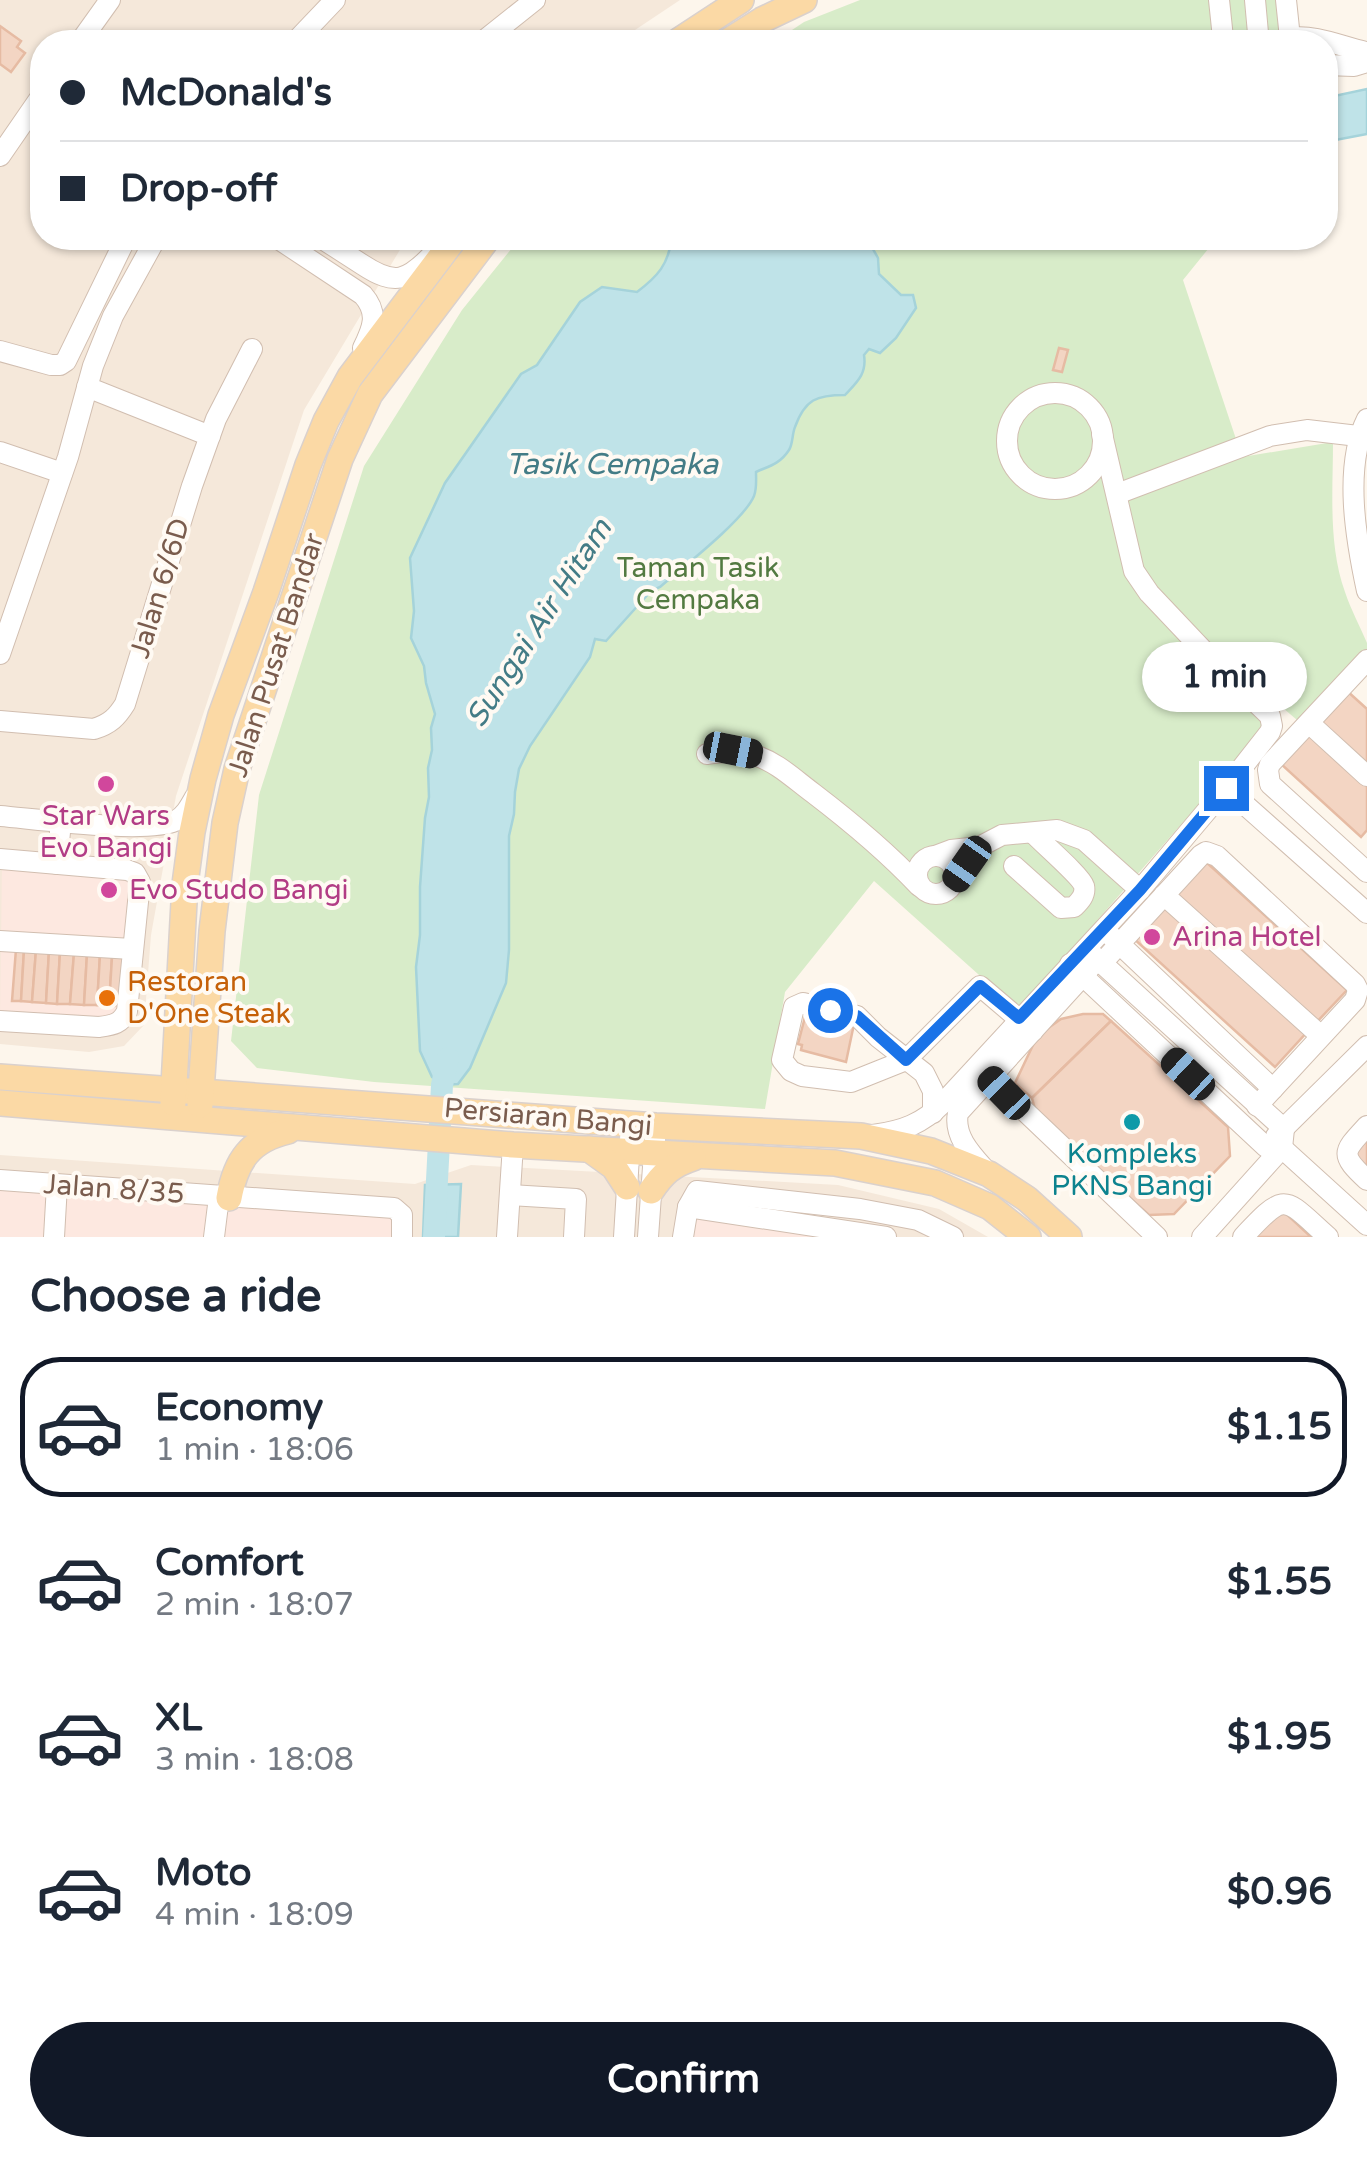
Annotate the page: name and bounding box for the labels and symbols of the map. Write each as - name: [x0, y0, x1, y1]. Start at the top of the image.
- water label: Tasik Cempaka: [506, 446, 719, 483]
- water label: Sungai Air Hitam: [458, 511, 621, 734]
- street label: Jalan 6/6D: [123, 514, 197, 662]
- street label: Jalan Pusat Bandar: [220, 528, 332, 781]
- park label: Taman Tasik Cempaka: [617, 551, 779, 617]
- callout: 1 min: [1144, 643, 1308, 713]
- car: [701, 730, 765, 770]
- route end: [1204, 766, 1249, 811]
- marker: Star Wars Evo Bangi: [95, 773, 117, 795]
- place label: Star Wars Evo Bangi: [39, 799, 173, 865]
- car: [938, 831, 996, 897]
- place label: Evo Studo Bangi: [129, 873, 349, 907]
- marker: Evo Studo Bangi: [98, 879, 120, 901]
- place label: Arina Hotel: [1172, 920, 1321, 954]
- marker: Arina Hotel: [1141, 926, 1163, 948]
- place label: Restoran D'One Steak: [127, 965, 291, 1031]
- marker: Restoran D'One Steak: [96, 987, 118, 1009]
- route start: [808, 988, 853, 1033]
- car: [1156, 1043, 1220, 1105]
- car: [972, 1061, 1036, 1125]
- street label: Persiaran Bangi: [443, 1091, 653, 1143]
- marker: Kompleks PKNS Bangi: [1121, 1111, 1143, 1133]
- place label: Kompleks PKNS Bangi: [1051, 1137, 1213, 1203]
- street label: Jalan 8/35: [42, 1167, 186, 1211]

